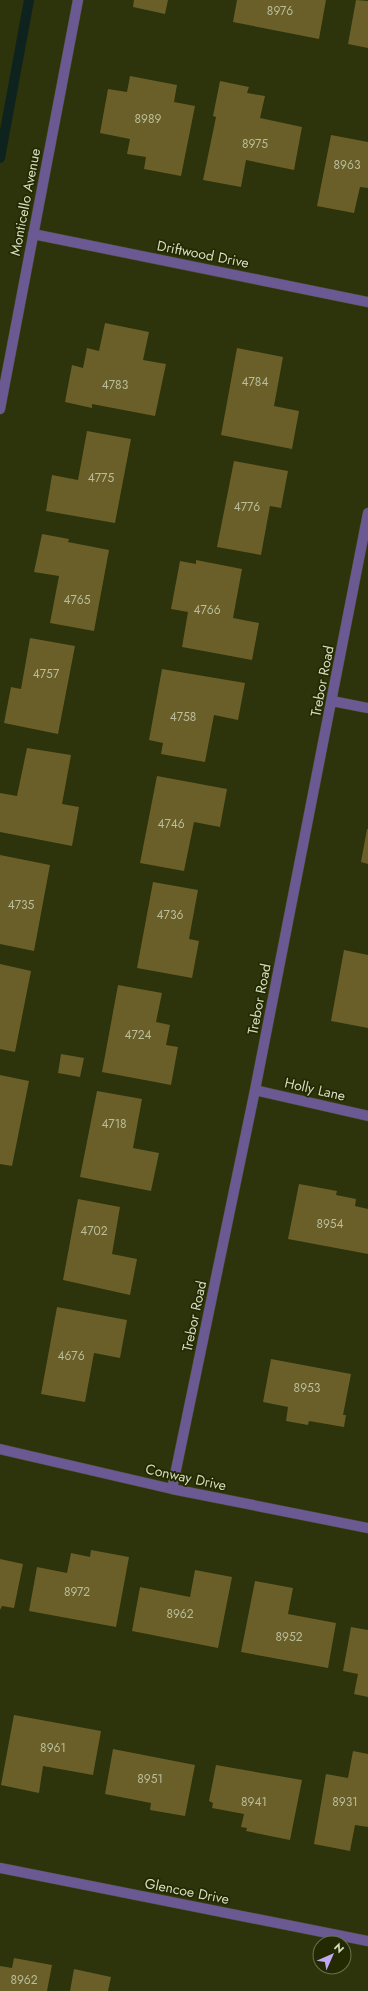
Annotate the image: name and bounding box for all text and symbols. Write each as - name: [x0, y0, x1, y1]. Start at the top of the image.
- house number: 8976: [267, 2, 293, 20]
- house number: 8989: [135, 110, 162, 128]
- house number: 8975: [242, 135, 268, 153]
- street label: Monticello Avenue: [5, 147, 45, 257]
- house number: 8963: [334, 156, 361, 174]
- street label: Driftwood Drive: [155, 235, 251, 273]
- house number: 4784: [242, 373, 268, 391]
- house number: 4783: [102, 376, 129, 394]
- house number: 4775: [88, 469, 114, 487]
- house number: 4776: [234, 498, 260, 516]
- house number: 4765: [64, 591, 91, 609]
- house number: 4766: [193, 601, 221, 619]
- street label: Trebor Road: [305, 644, 339, 718]
- house number: 4757: [33, 665, 60, 683]
- house number: 4758: [170, 708, 196, 726]
- house number: 4746: [157, 815, 185, 833]
- house number: 4735: [8, 896, 35, 914]
- house number: 4736: [157, 906, 183, 924]
- street label: Trebor Road: [242, 962, 276, 1036]
- house number: 4724: [124, 1026, 152, 1044]
- street label: Holly Lane: [283, 1072, 347, 1106]
- house number: 4718: [101, 1115, 127, 1133]
- house number: 8954: [316, 1215, 344, 1233]
- house number: 4702: [80, 1222, 108, 1240]
- street label: Trebor Road: [177, 1279, 211, 1353]
- house number: 4676: [57, 1347, 85, 1365]
- house number: 8953: [294, 1379, 321, 1397]
- street label: Conway Drive: [144, 1459, 228, 1495]
- house number: 8972: [64, 1583, 90, 1601]
- house number: 8962: [166, 1605, 194, 1623]
- house number: 8952: [275, 1628, 303, 1646]
- house number: 8961: [40, 1739, 66, 1757]
- house number: 8951: [137, 1770, 163, 1788]
- house number: 8941: [241, 1793, 267, 1811]
- house number: 8931: [332, 1793, 358, 1811]
- street label: Glencoe Drive: [143, 1873, 231, 1909]
- north arrow: [312, 1935, 352, 1975]
- text: N: [330, 1939, 348, 1957]
- house number: 8962: [10, 1971, 38, 1989]

